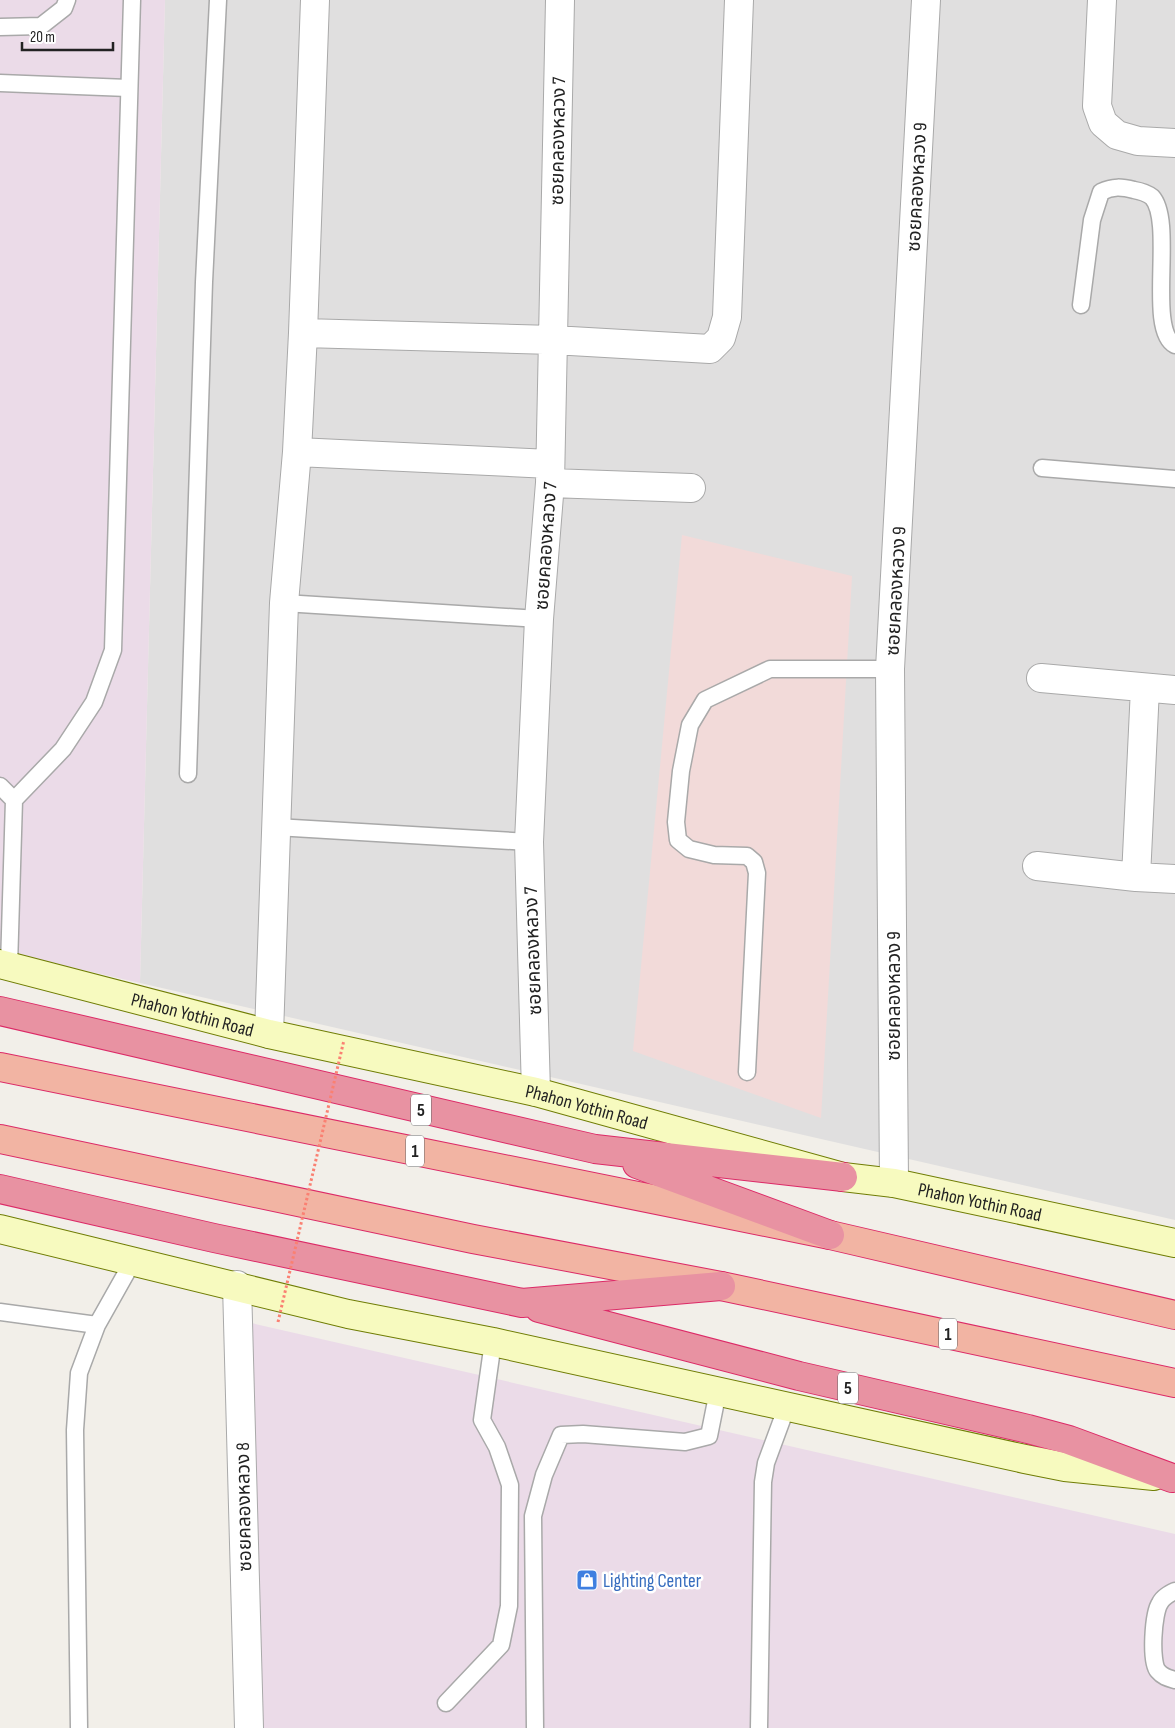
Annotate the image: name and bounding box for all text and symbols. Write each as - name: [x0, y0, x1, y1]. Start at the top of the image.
- scale bar: [22, 20, 114, 52]
- text: 20 m: [30, 28, 55, 47]
- street label: ซอยคลองหลวง 7: [546, 76, 571, 205]
- street label: ซอยคลองหลวง 9: [903, 122, 932, 252]
- street label: ซอยคลองหลวง 7: [531, 481, 562, 611]
- street label: ซอยคลองหลวง 9: [882, 526, 911, 656]
- street label: ซอยคลองหลวง 7: [520, 886, 547, 1016]
- street label: ซอยคลองหลวง 9: [883, 931, 906, 1061]
- street label: Phahon Yothin Road: [128, 989, 256, 1043]
- street label: Phahon Yothin Road: [523, 1080, 650, 1135]
- road number: 5: [411, 1094, 431, 1126]
- road number: 1: [406, 1136, 424, 1166]
- street label: Phahon Yothin Road: [916, 1178, 1044, 1227]
- road number: 1: [939, 1318, 957, 1350]
- road number: 5: [838, 1372, 858, 1404]
- street label: ซอยคลองหลวง 8: [232, 1442, 257, 1572]
- shop icon: Lighting Center: [575, 1568, 599, 1592]
- place label: Lighting Center: [603, 1570, 702, 1593]

